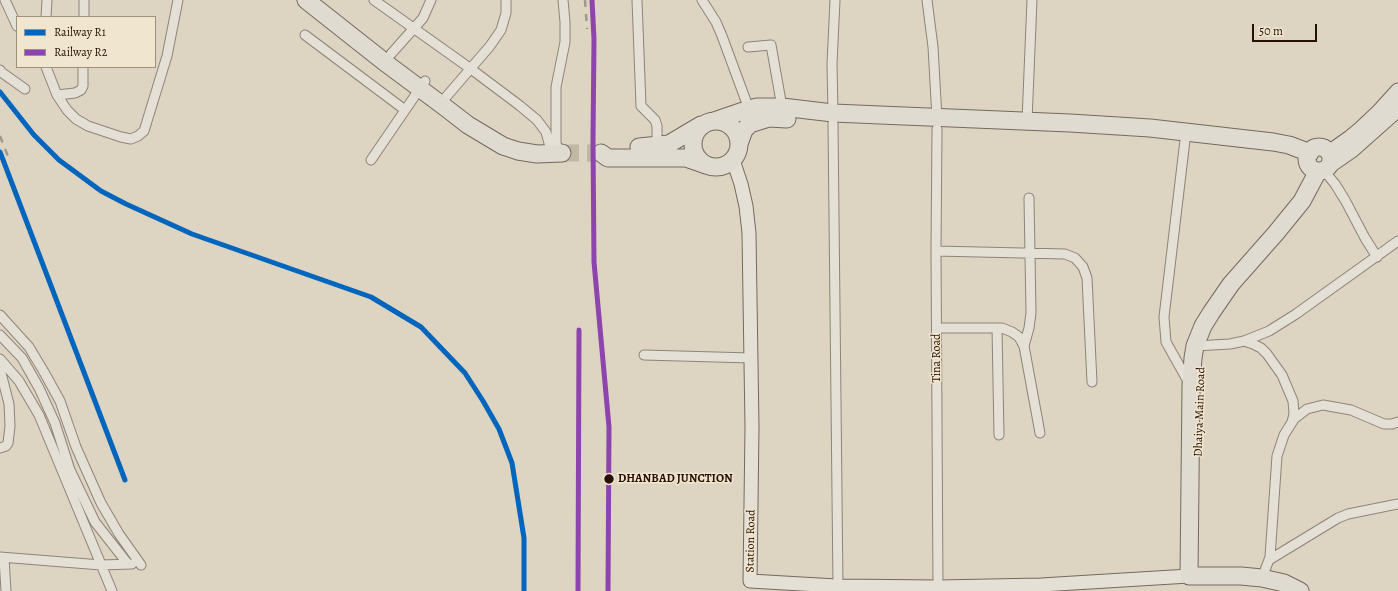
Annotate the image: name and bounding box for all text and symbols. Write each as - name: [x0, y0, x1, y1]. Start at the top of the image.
- legend: [16, 16, 156, 68]
- scale bar: [1254, 16, 1319, 42]
- text: 50 m: [1259, 23, 1283, 39]
- text: Railway R1: [54, 24, 106, 40]
- text: Railway R2: [54, 44, 107, 60]
- street label: Tina Road: [930, 333, 944, 383]
- street label: Dhaiya Main Road: [1191, 367, 1209, 457]
- marker: DHANBAD JUNCTION: [602, 472, 616, 486]
- place label: DHANBAD JUNCTION: [618, 472, 733, 486]
- street label: Station Road: [743, 509, 759, 573]

